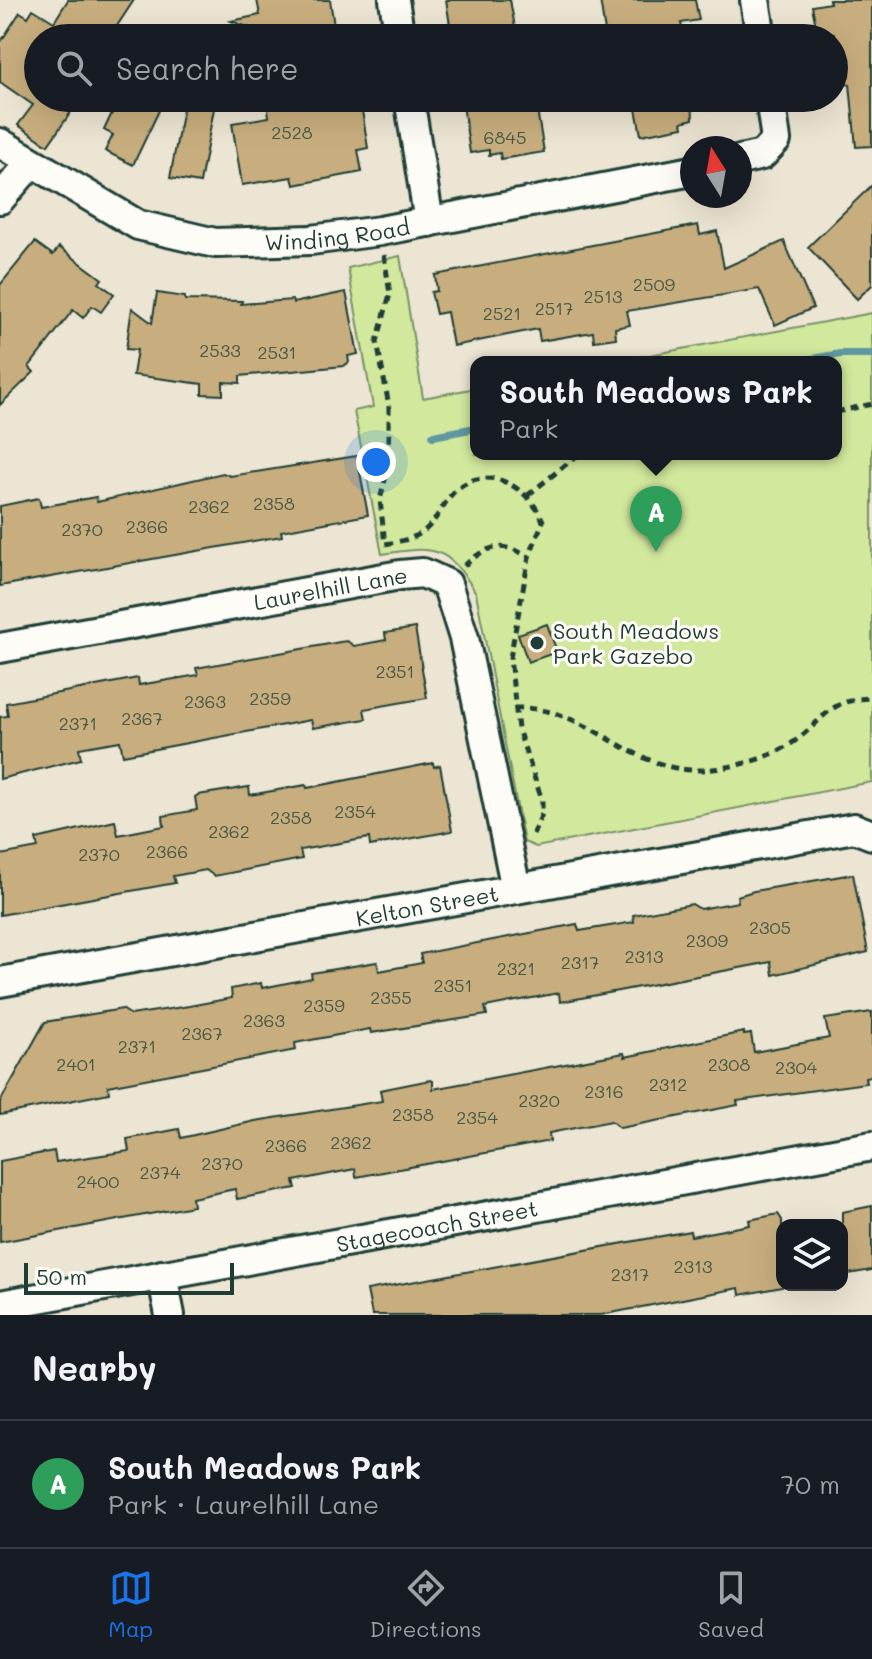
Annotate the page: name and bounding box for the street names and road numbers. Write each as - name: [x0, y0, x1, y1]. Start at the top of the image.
- street label: Winding Road: [264, 211, 412, 256]
- street label: Laurelhill Lane: [251, 560, 409, 616]
- street label: Kelton Street: [353, 878, 501, 932]
- street label: Stagecoach Street: [334, 1193, 540, 1258]

